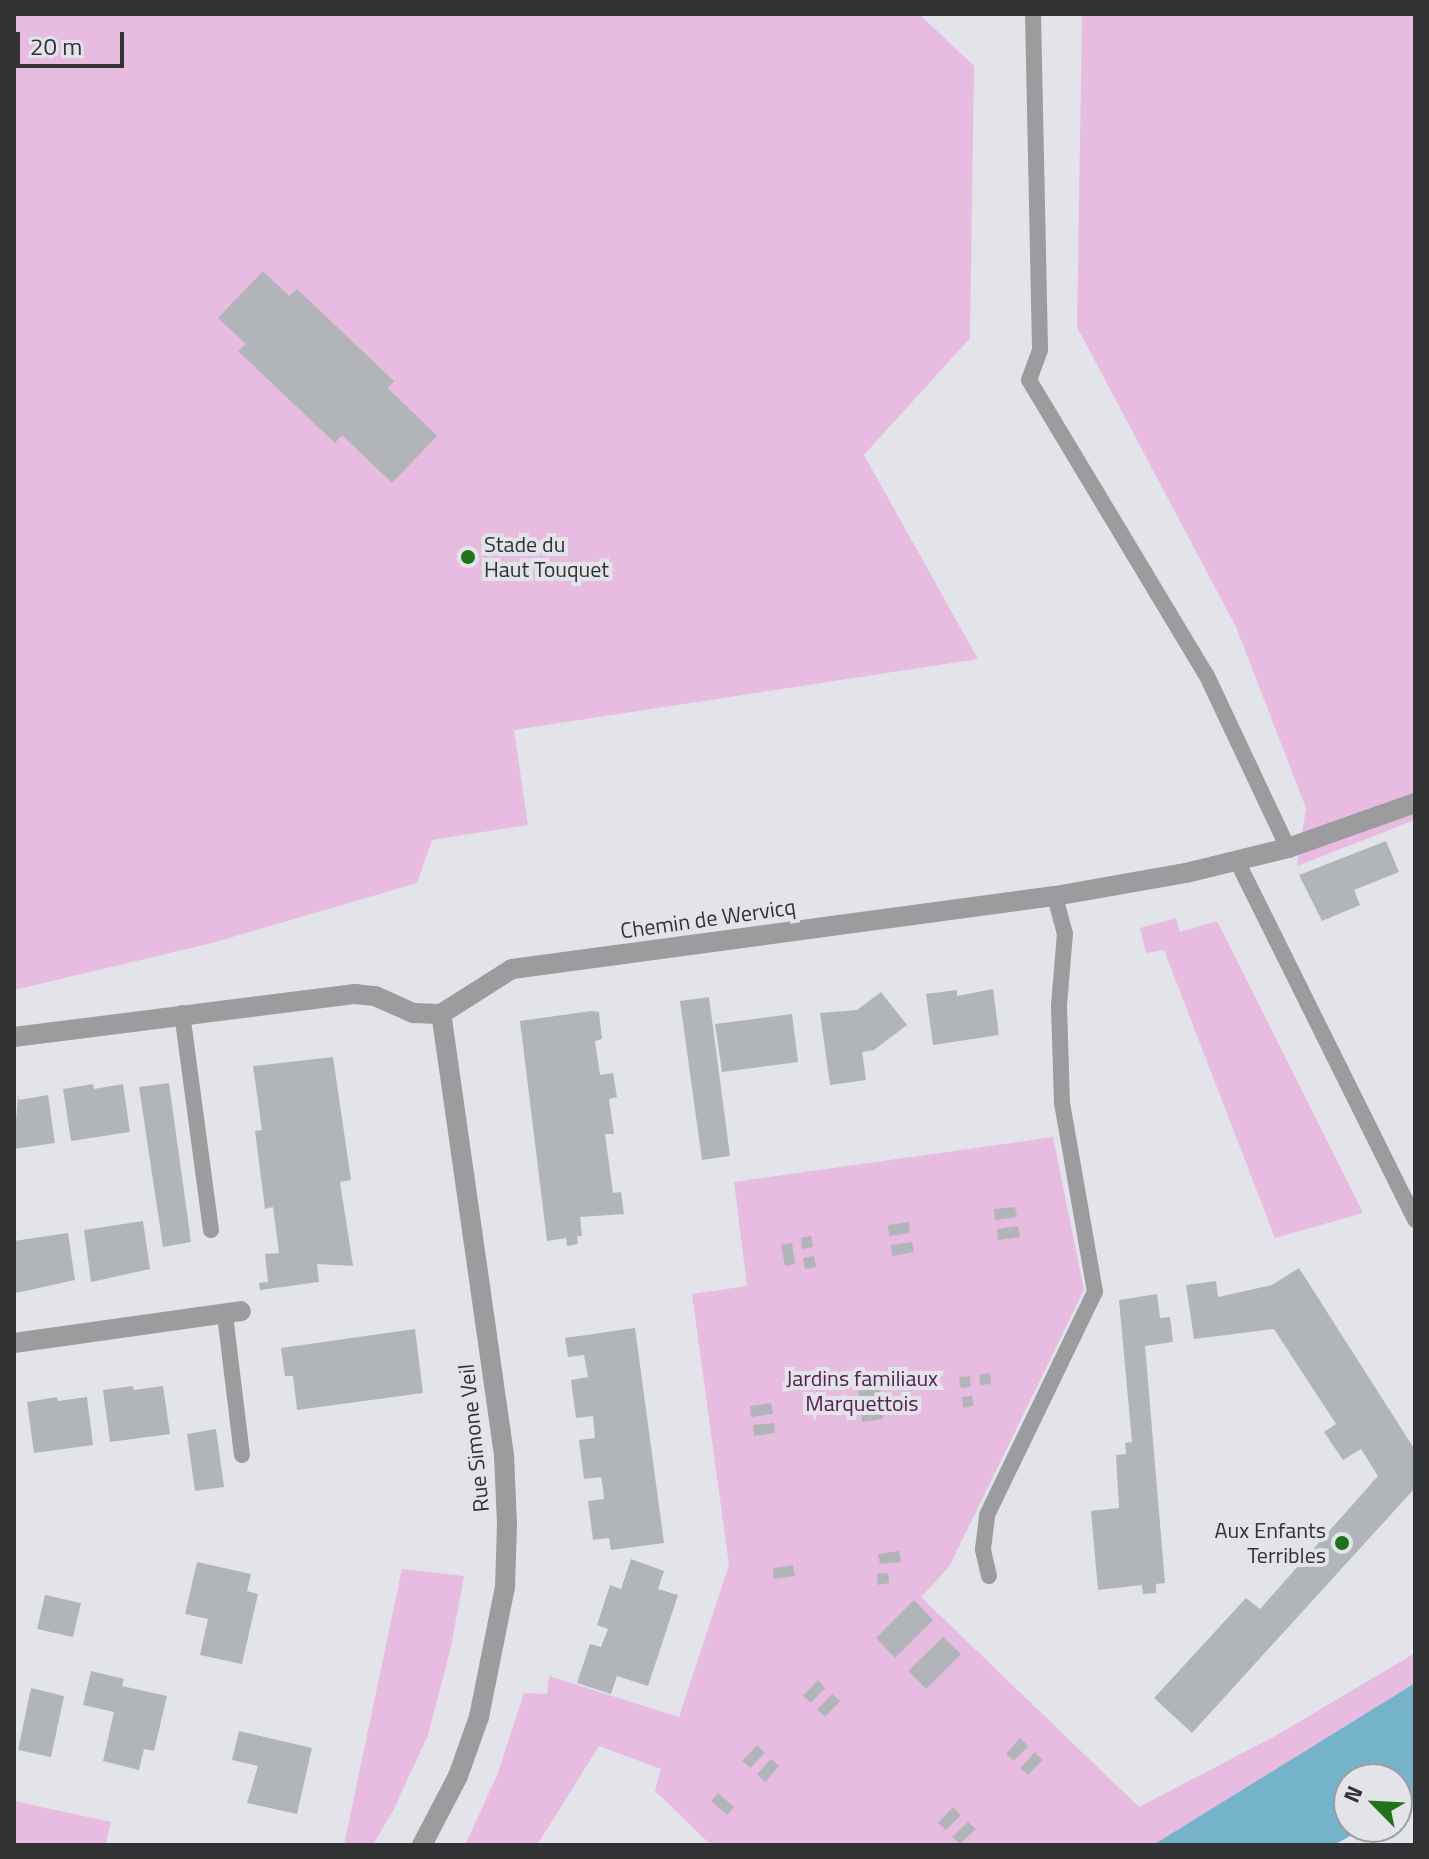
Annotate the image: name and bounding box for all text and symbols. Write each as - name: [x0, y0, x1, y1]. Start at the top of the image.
- scale bar: [20, 16, 128, 66]
- text: 20 m: [30, 28, 82, 64]
- place label: Stade du Haut Touquet: [484, 531, 609, 582]
- marker: Stade du Haut Touquet: [459, 548, 477, 566]
- street label: Chemin de Wervicq: [619, 894, 797, 944]
- street label: Rue Simone Veil: [453, 1363, 495, 1513]
- park label: Jardins familiaux Marquettois: [786, 1365, 938, 1416]
- place label: Aux Enfants Terribles: [1214, 1517, 1326, 1568]
- marker: Aux Enfants Terribles: [1333, 1534, 1351, 1552]
- north arrow: [1333, 1763, 1413, 1843]
- text: N: [1334, 1780, 1372, 1808]

